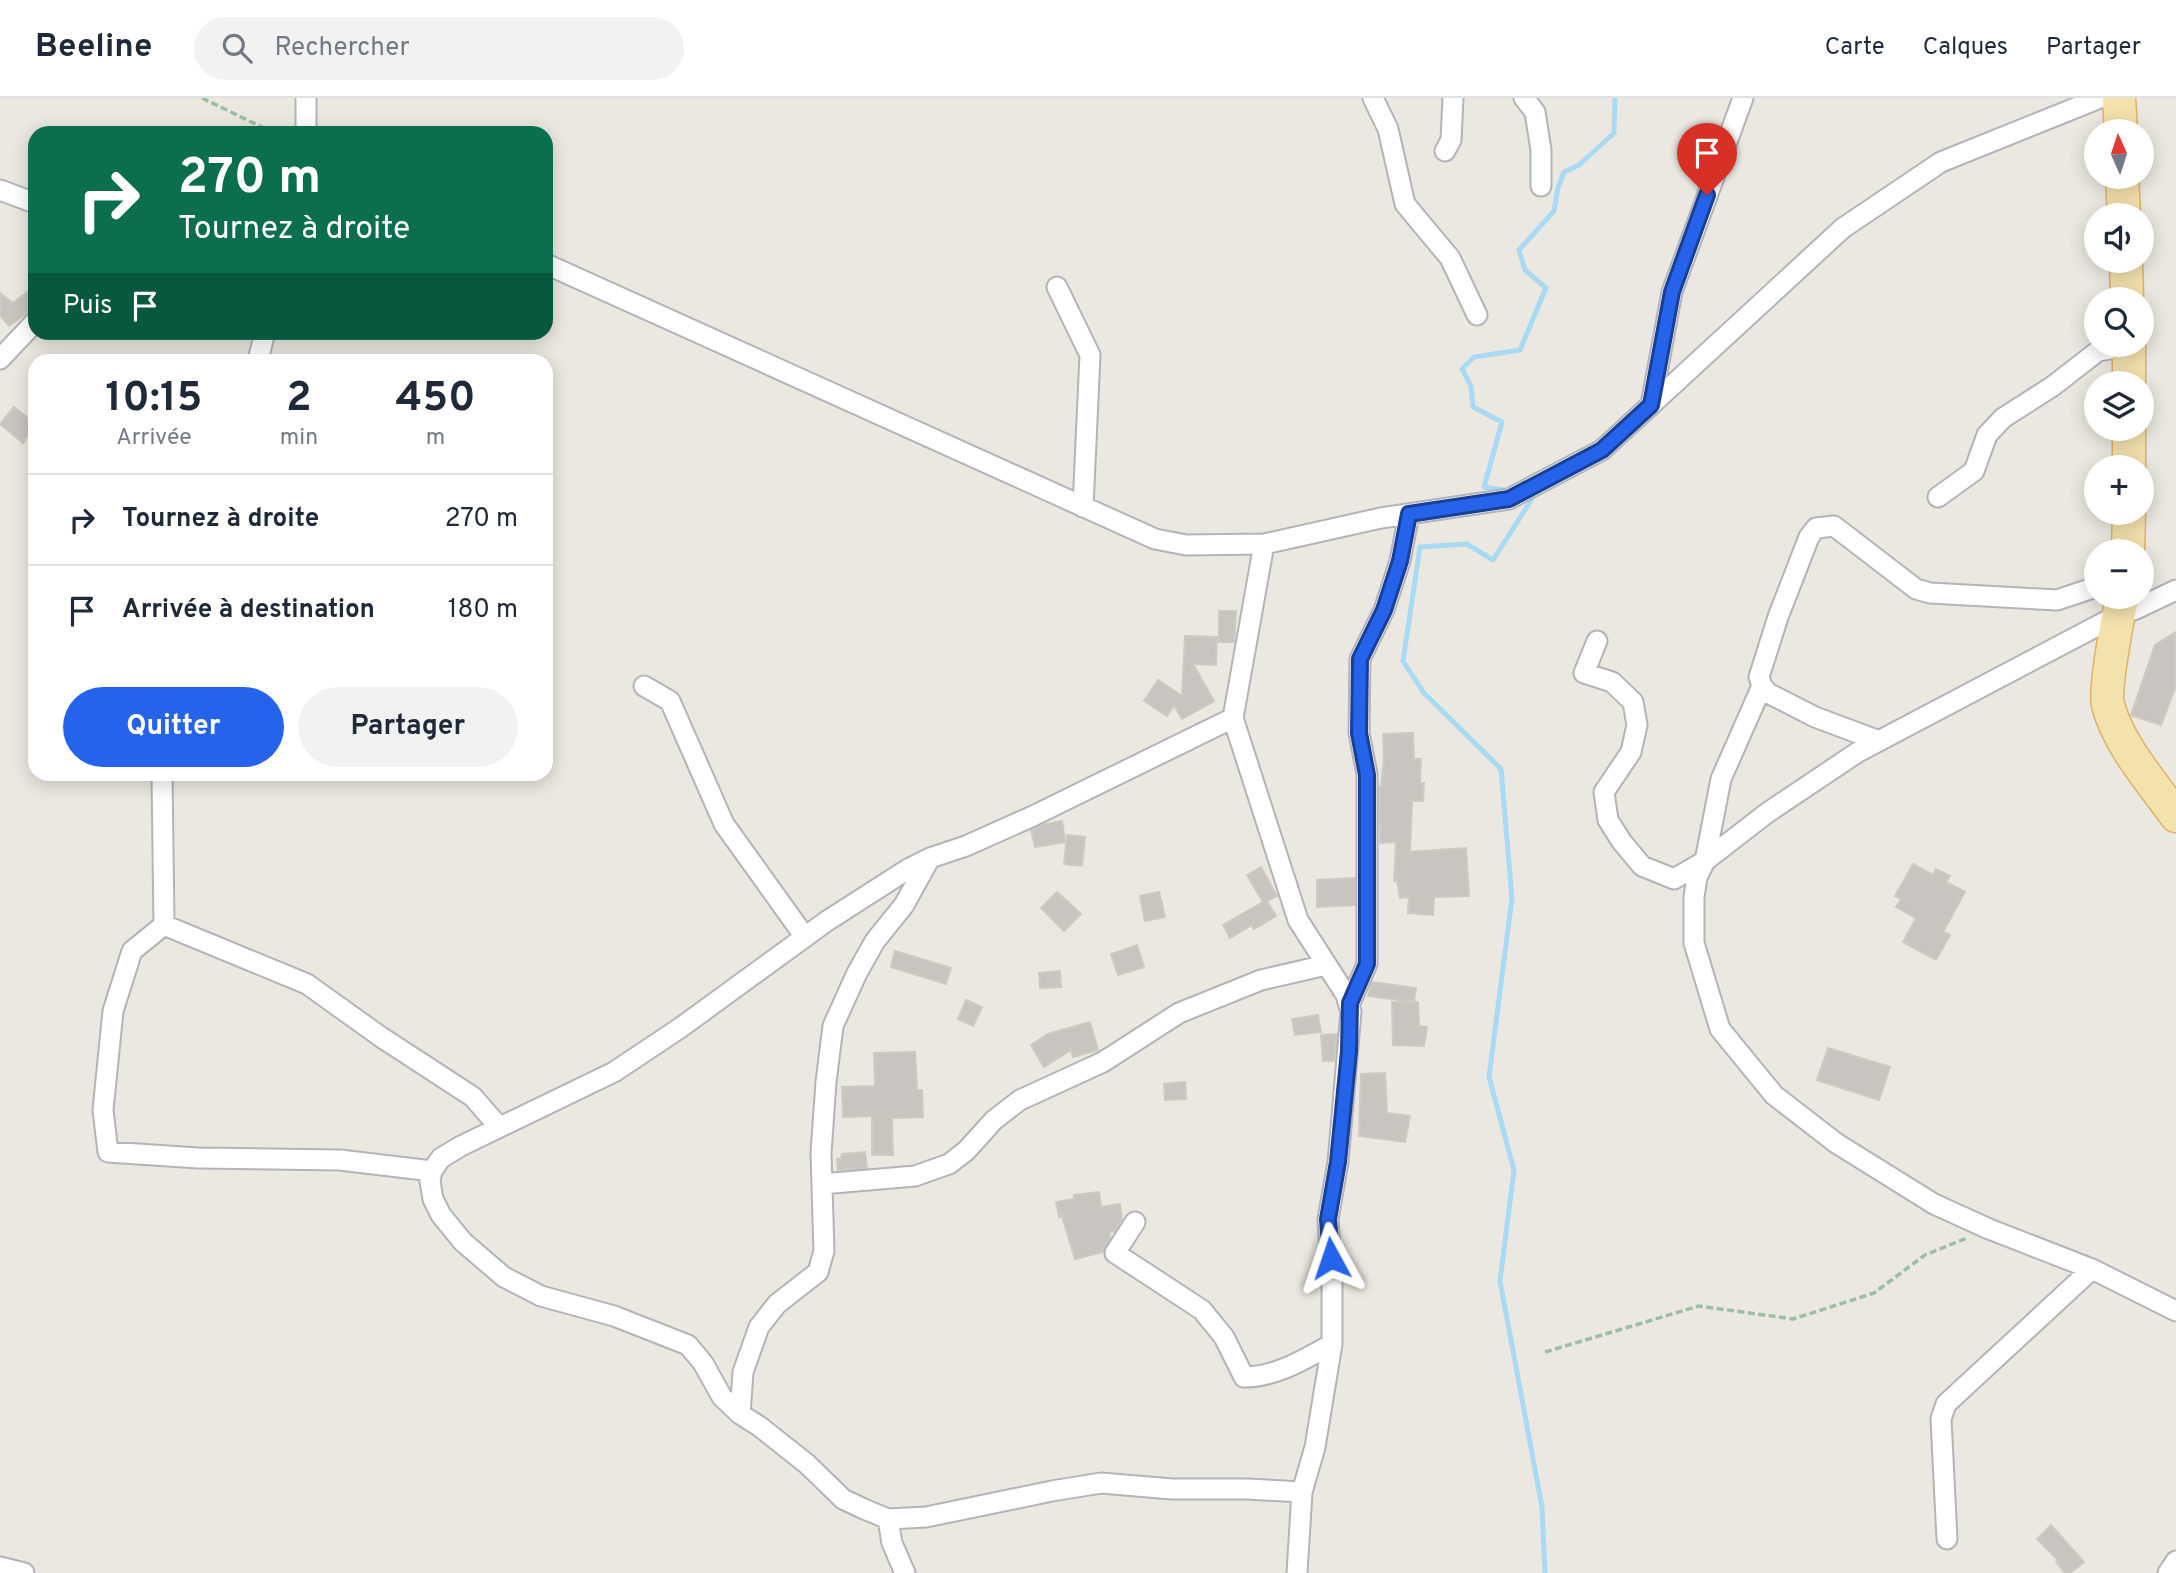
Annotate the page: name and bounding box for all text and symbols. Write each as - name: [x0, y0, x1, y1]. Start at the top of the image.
- search box: [194, 17, 684, 80]
- text: Beeline: [35, 27, 152, 69]
- icon: search: [218, 29, 256, 67]
- text: Rechercher: [274, 32, 410, 65]
- text: Carte: [1825, 33, 1885, 63]
- text: Calques: [1923, 33, 2008, 63]
- text: Partager: [2046, 33, 2141, 63]
- north arrow: [2084, 119, 2154, 189]
- map controls: [2084, 119, 2154, 609]
- pin: [1677, 123, 1737, 195]
- icon: arrive: [1688, 134, 1726, 172]
- text: 270 m: [178, 149, 321, 211]
- icon: right: [63, 154, 154, 245]
- button: sound: [2084, 203, 2154, 273]
- text: Tournez à droite: [178, 210, 410, 250]
- icon: arrive: [126, 287, 164, 325]
- button: search: [2084, 287, 2154, 357]
- text: Puis: [63, 290, 112, 323]
- button: layers: [2084, 371, 2154, 441]
- text: 10:15: [105, 373, 202, 426]
- text: 2: [286, 373, 312, 426]
- text: 450: [395, 373, 476, 426]
- text: Arrivée: [116, 424, 192, 453]
- text: min: [280, 424, 318, 453]
- text: m: [426, 424, 445, 453]
- button: +: [2084, 455, 2154, 525]
- icon: right: [63, 501, 101, 539]
- text: Tournez à droite: [122, 503, 319, 536]
- text: 270 m: [445, 503, 518, 536]
- button: −: [2084, 539, 2154, 609]
- icon: arrive: [63, 592, 101, 630]
- text: Arrivée à destination: [122, 594, 375, 627]
- text: 180 m: [448, 594, 518, 627]
- button: Quitter: [63, 687, 284, 767]
- button: Partager: [298, 687, 518, 767]
- position arrow: [1294, 1221, 1368, 1295]

